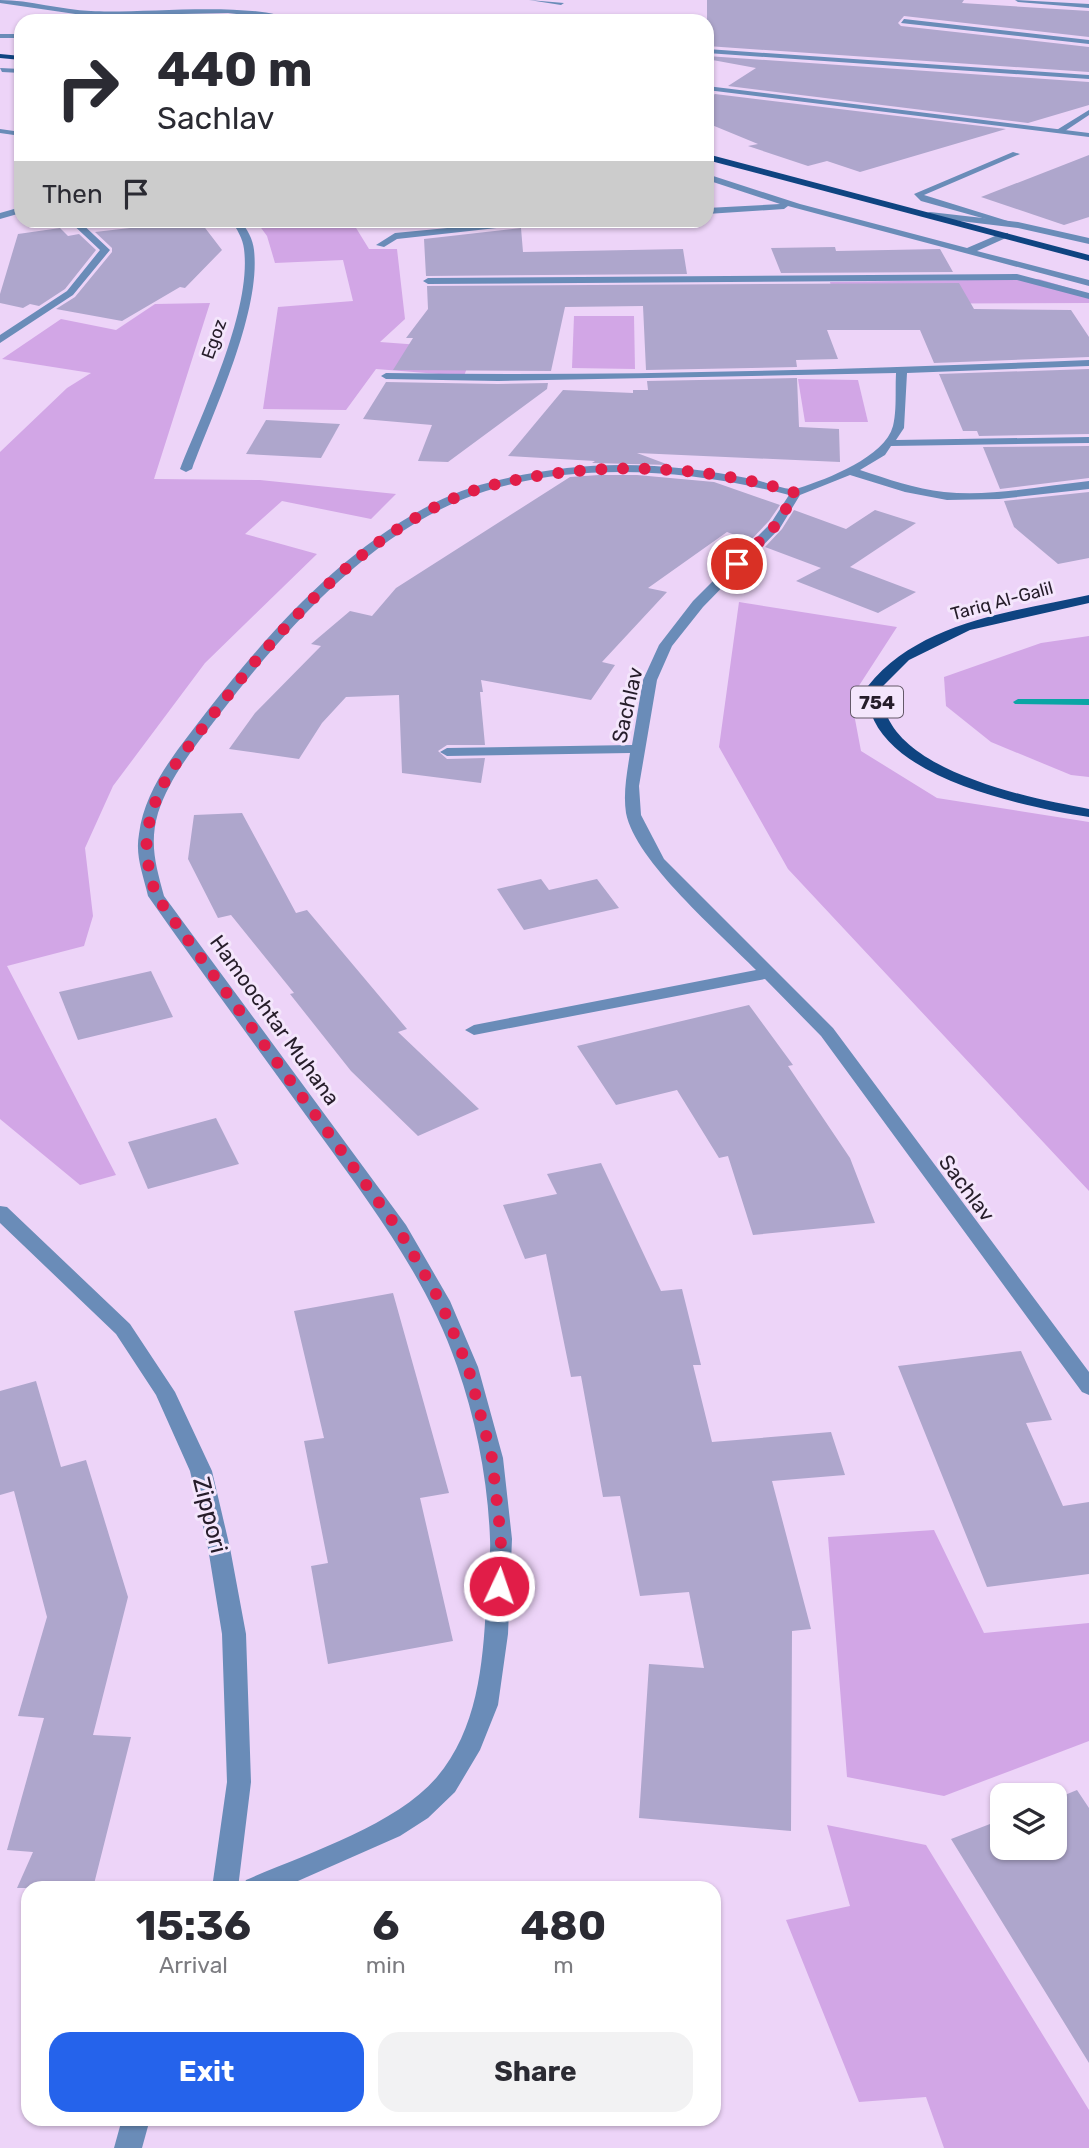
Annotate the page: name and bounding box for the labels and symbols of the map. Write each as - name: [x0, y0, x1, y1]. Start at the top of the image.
- street label: Egoz: [197, 316, 231, 362]
- pin: [707, 534, 767, 594]
- street label: Tariq Al-Galil: [948, 577, 1056, 625]
- street label: Sachlav: [606, 665, 648, 745]
- road number: 754: [851, 687, 903, 718]
- street label: Hamoochtar Muhana: [205, 930, 345, 1110]
- street label: Sachlav: [934, 1150, 1000, 1226]
- street label: Zippori: [187, 1474, 233, 1556]
- position arrow: [462, 1549, 536, 1623]

